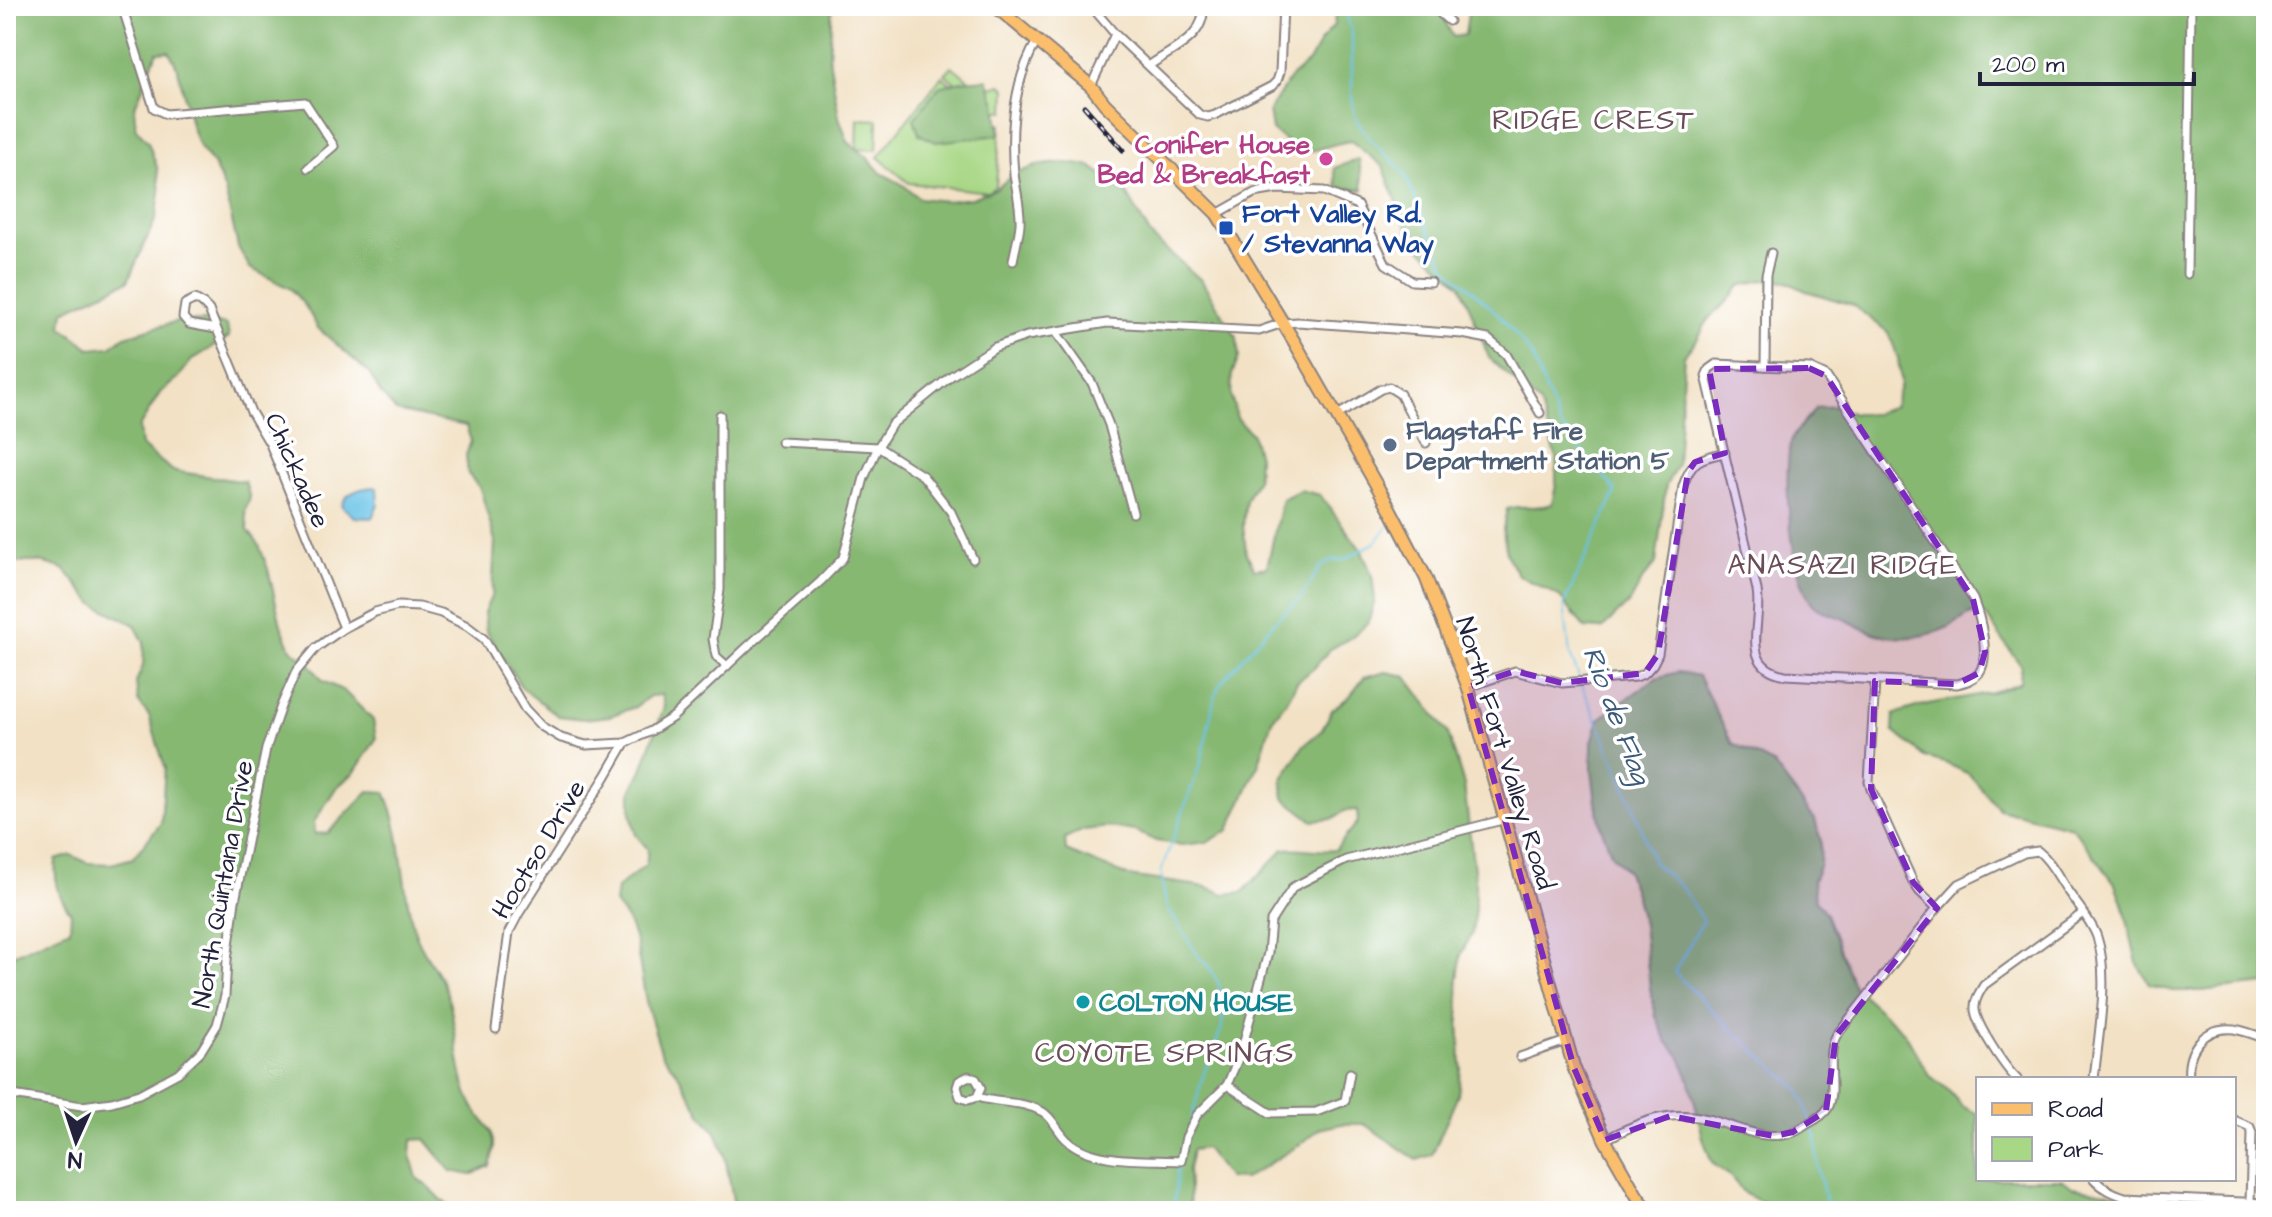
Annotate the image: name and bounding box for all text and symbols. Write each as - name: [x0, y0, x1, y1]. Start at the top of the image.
- scale bar: [1980, 36, 2194, 86]
- text: 200 m: [1992, 48, 2065, 82]
- district label: RIDGE CREST: [1492, 101, 1696, 140]
- place label: Conifer House Bed & Breakfast: [1098, 127, 1310, 193]
- marker: Conifer House Bed & Breakfast: [1317, 150, 1335, 168]
- place label: Fort Valley Rd. / Stevanna Way: [1242, 196, 1435, 265]
- marker: Fort Valley Rd. / Stevanna Way: [1217, 219, 1235, 237]
- street label: Chickadee: [256, 407, 338, 534]
- place label: Flagstaff Fire Department Station 5: [1406, 413, 1670, 479]
- marker: Flagstaff Fire Department Station 5: [1381, 436, 1399, 454]
- district label: ANASAZI RIDGE: [1727, 546, 1959, 585]
- street label: North Fort Valley Road: [1445, 613, 1564, 895]
- water label: Rio de Flag: [1572, 641, 1661, 792]
- street label: North Quintana Drive: [183, 758, 262, 1011]
- street label: Hootso Drive: [483, 773, 595, 926]
- place label: COLTON HOUSE: [1099, 985, 1294, 1021]
- marker: COLTON HOUSE: [1074, 993, 1092, 1011]
- district label: COYOTE SPRINGS: [1035, 1034, 1295, 1073]
- legend: [1976, 1077, 2236, 1181]
- text: Road: [2048, 1093, 2103, 1127]
- north arrow: [36, 1101, 116, 1181]
- text: Park: [2048, 1133, 2104, 1167]
- text: N: [67, 1144, 83, 1175]

